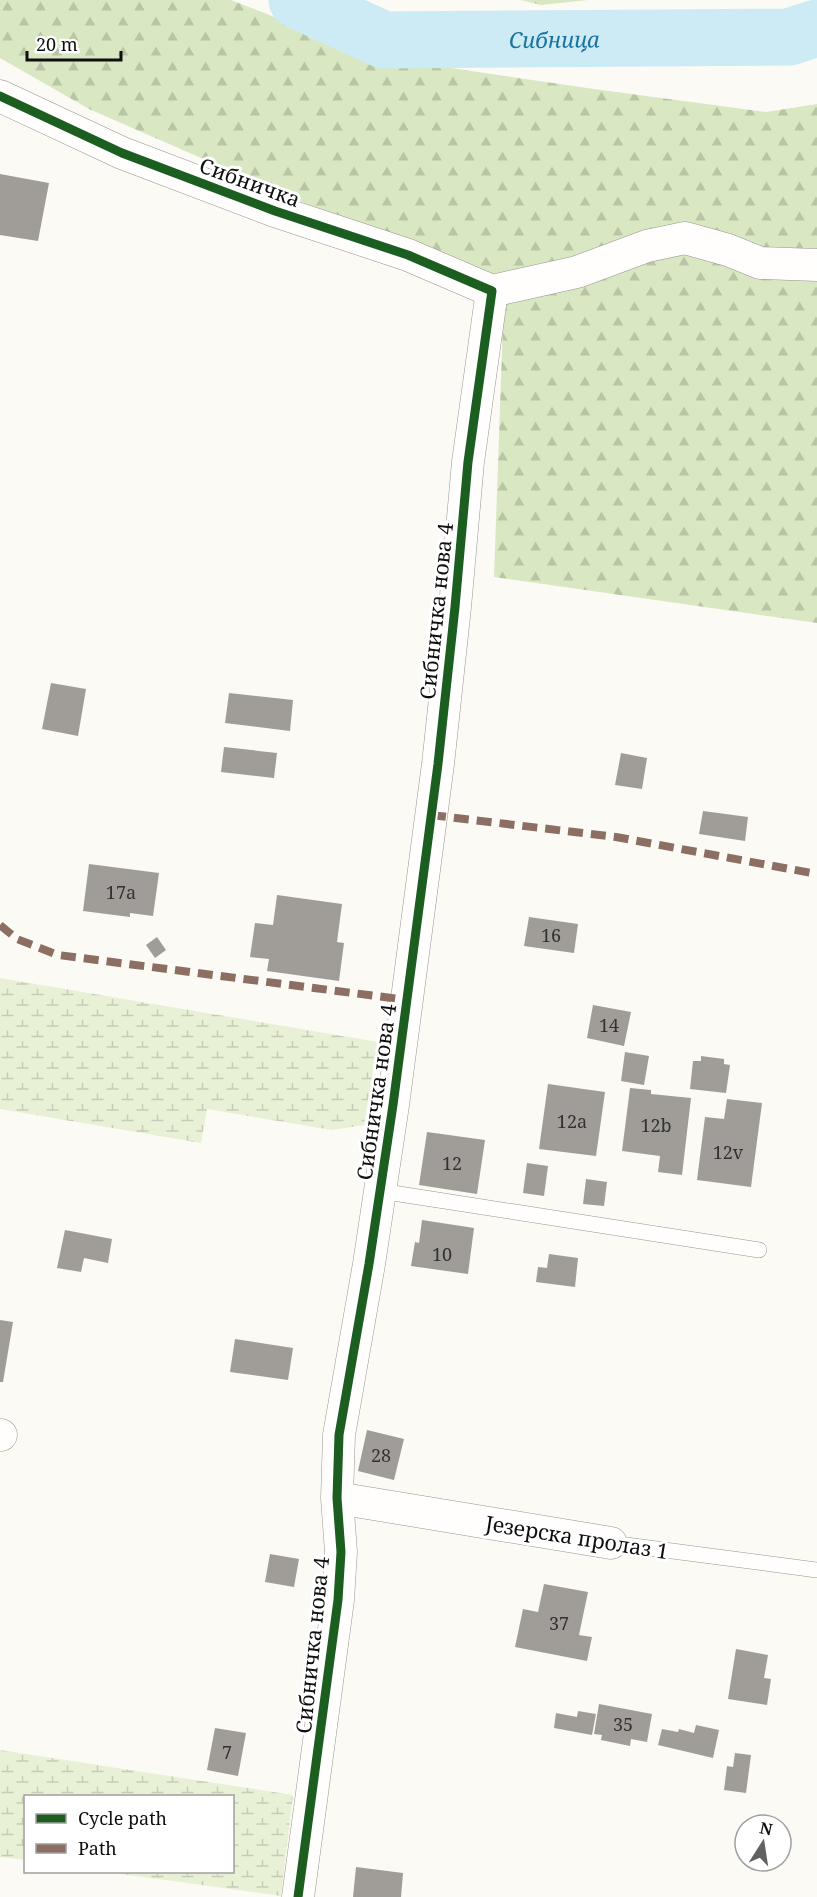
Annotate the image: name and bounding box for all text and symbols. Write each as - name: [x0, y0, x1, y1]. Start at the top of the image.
- water label: Сибница: [509, 23, 600, 54]
- scale bar: [27, 24, 122, 62]
- text: 20 m: [36, 32, 78, 56]
- street label: Сибничка: [196, 151, 304, 213]
- street label: Сибничка нова 4: [413, 521, 459, 701]
- house number: 17a: [106, 880, 136, 904]
- house number: 16: [541, 923, 561, 947]
- street label: Сибничка нова 4: [350, 1002, 402, 1182]
- house number: 14: [599, 1013, 619, 1037]
- house number: 12a: [557, 1109, 587, 1133]
- house number: 12b: [640, 1113, 672, 1137]
- house number: 12v: [713, 1140, 744, 1164]
- house number: 12: [442, 1151, 462, 1175]
- house number: 10: [432, 1242, 452, 1266]
- house number: 28: [371, 1443, 391, 1467]
- street label: Језерска пролаз 1: [482, 1509, 671, 1565]
- street label: Сибничка нова 4: [289, 1555, 335, 1735]
- house number: 37: [549, 1611, 569, 1635]
- house number: 35: [613, 1712, 633, 1736]
- house number: 7: [222, 1740, 232, 1764]
- legend: [24, 1795, 234, 1873]
- text: Cycle path: [78, 1806, 167, 1830]
- north arrow: [733, 1813, 793, 1873]
- text: N: [758, 1816, 775, 1840]
- text: Path: [78, 1836, 117, 1860]

